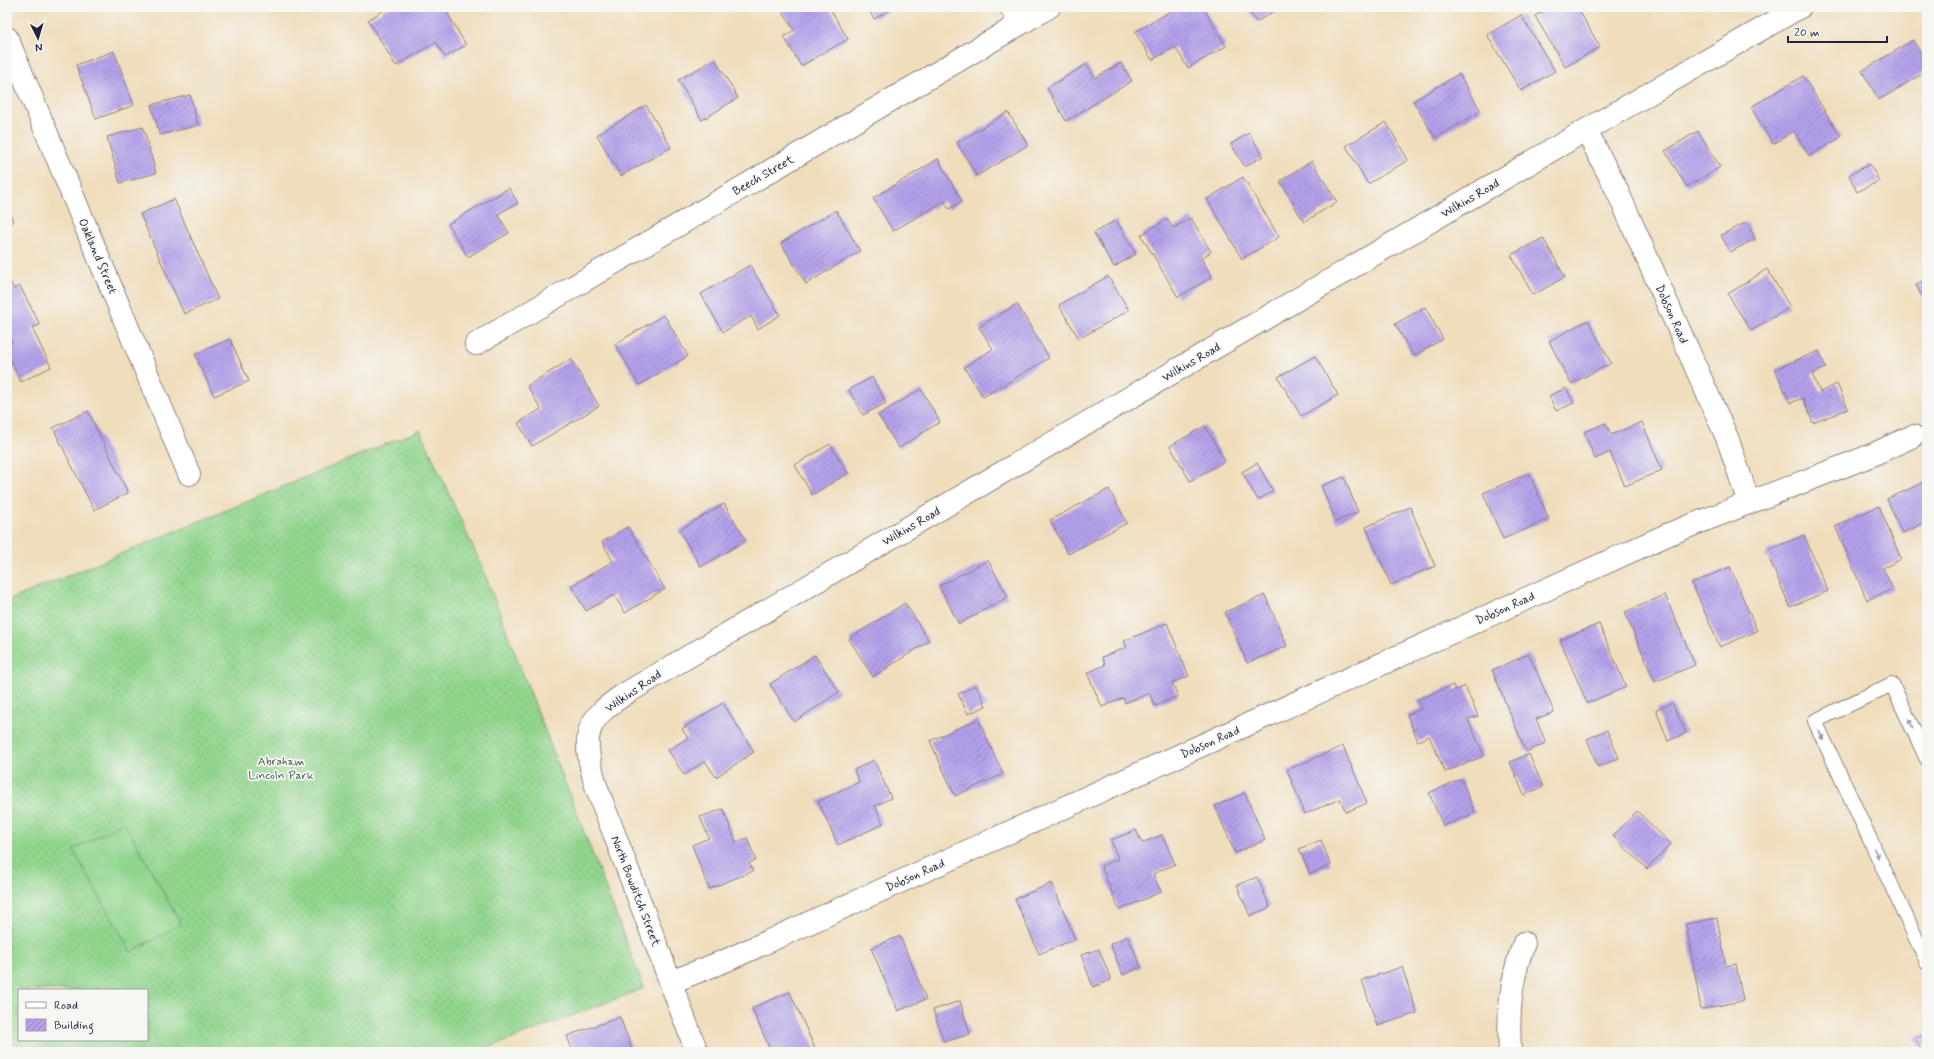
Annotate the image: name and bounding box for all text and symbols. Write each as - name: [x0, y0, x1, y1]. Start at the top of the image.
- north arrow: [18, 18, 58, 58]
- scale bar: [1788, 18, 1887, 44]
- text: 20 m: [1794, 25, 1820, 41]
- text: N: [35, 40, 43, 54]
- street label: Beech Street: [730, 152, 797, 200]
- street label: Wilkins Road: [1438, 176, 1503, 222]
- street label: Oakland Street: [74, 216, 120, 297]
- street label: Dobson Road: [1651, 282, 1691, 347]
- street label: Wilkins Road: [1159, 340, 1224, 386]
- street label: Wilkins Road: [879, 504, 944, 550]
- street label: Dobson Road: [1473, 589, 1538, 629]
- street label: Wilkins Road: [602, 667, 665, 717]
- one-way arrow: [1907, 717, 1913, 729]
- street label: Dobson Road: [1178, 723, 1243, 763]
- one-way arrow: [1818, 729, 1824, 740]
- park label: Abraham Lincoln Park: [248, 754, 314, 784]
- street label: North Bowditch Street: [607, 834, 664, 949]
- one-way arrow: [1873, 847, 1879, 858]
- street label: Dobson Road: [883, 856, 948, 896]
- legend: [18, 989, 148, 1041]
- text: Road: [54, 998, 78, 1014]
- text: Building: [54, 1018, 94, 1035]

